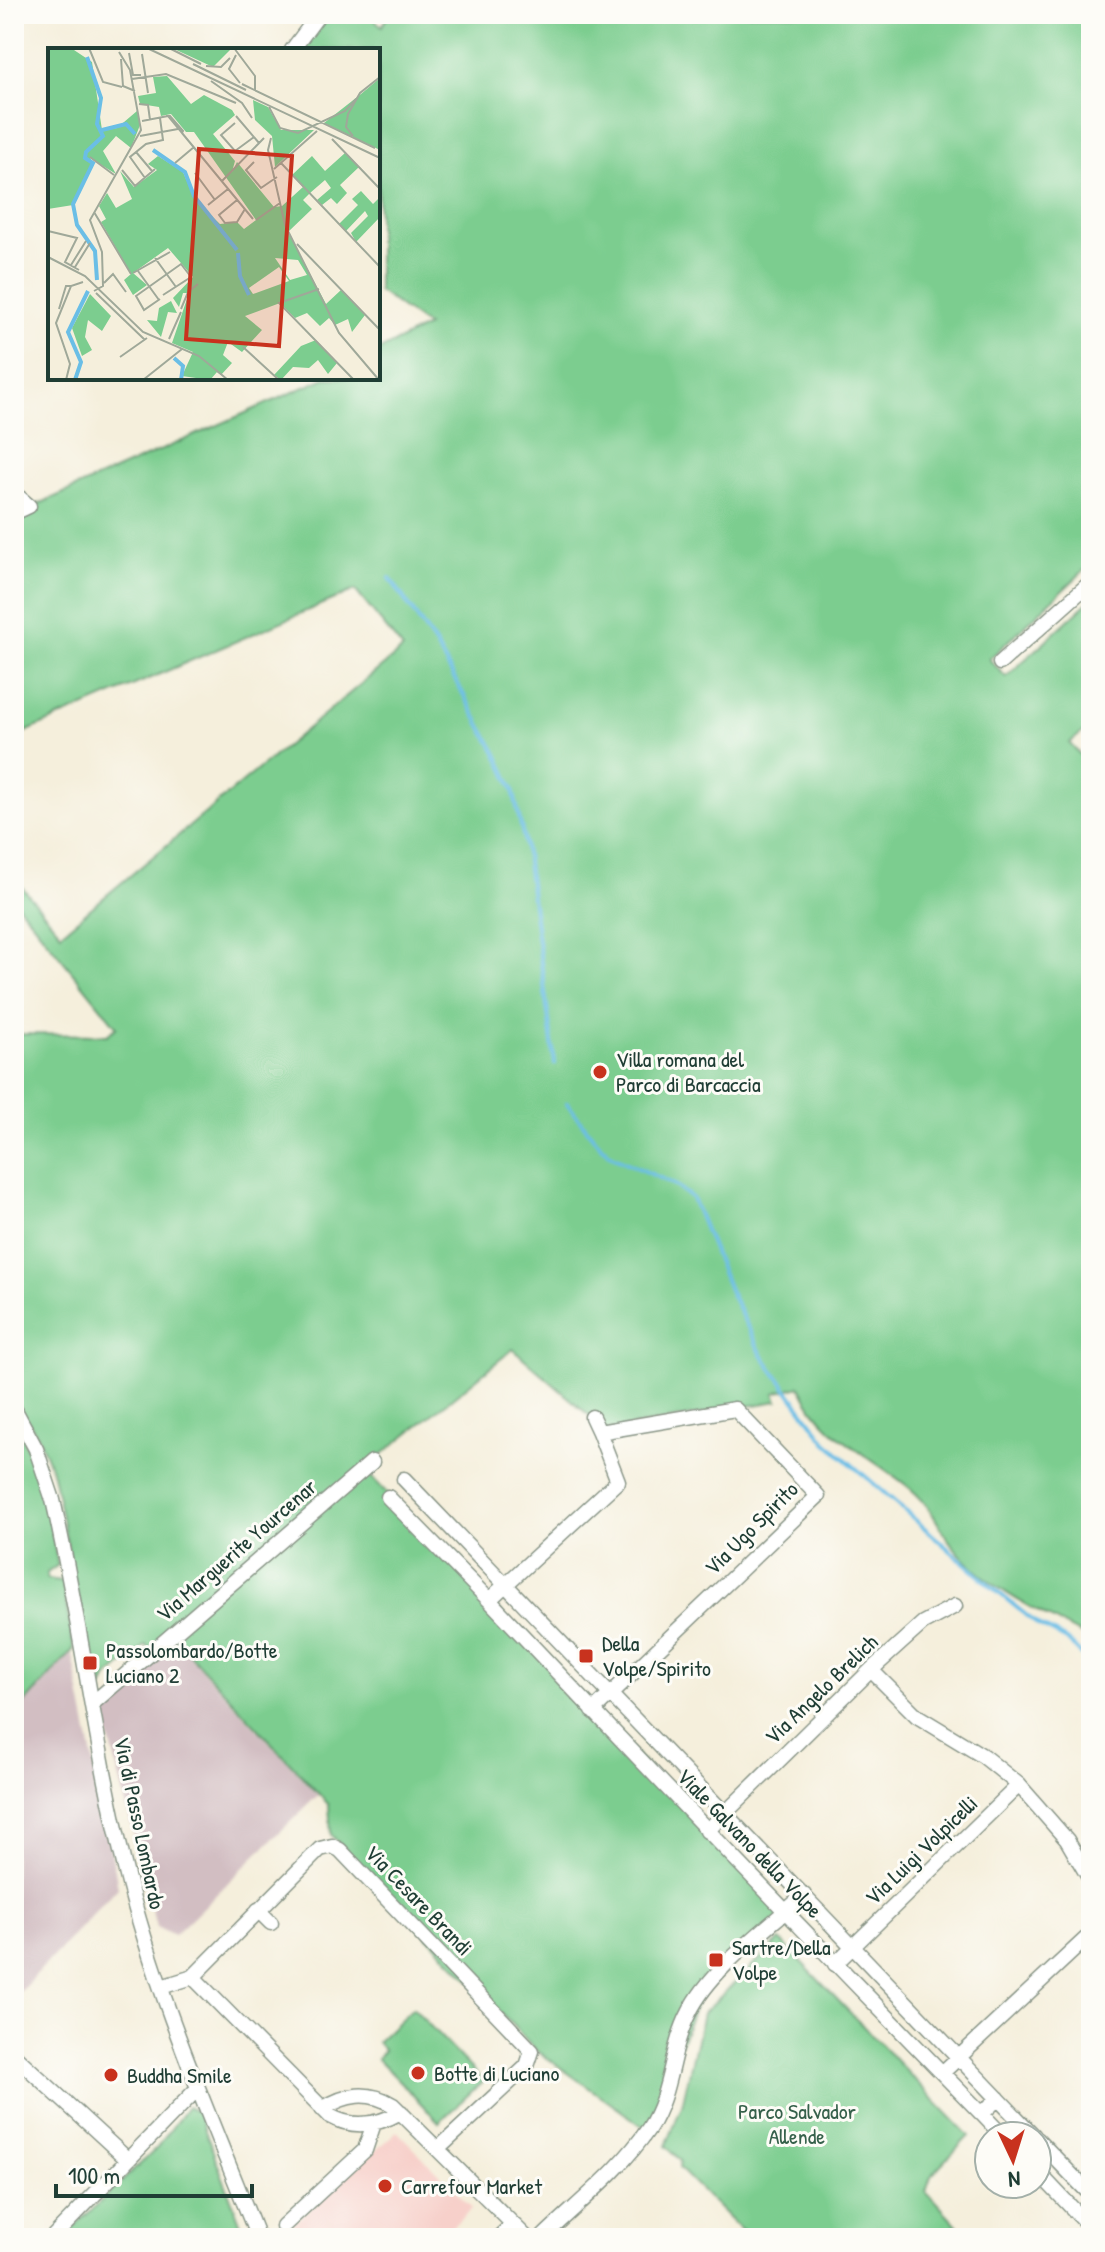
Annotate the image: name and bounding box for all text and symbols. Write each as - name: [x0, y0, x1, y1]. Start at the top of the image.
- inset map: [48, 48, 380, 380]
- place label: Villa romana del Parco di Barcaccia: [616, 1044, 761, 1099]
- marker: Villa romana del Parco di Barcaccia: [591, 1063, 609, 1081]
- street label: Via Marguerite Yourcenar: [149, 1472, 323, 1628]
- street label: Via Ugo Spirito: [698, 1474, 805, 1581]
- street label: Via Angelo Brelich: [758, 1627, 884, 1751]
- place label: Della Volpe/Spirito: [602, 1628, 711, 1683]
- place label: Passolombardo/Botte Luciano 2: [106, 1635, 278, 1690]
- marker: Della Volpe/Spirito: [577, 1647, 595, 1665]
- marker: Passolombardo/Botte Luciano 2: [81, 1654, 99, 1672]
- street label: Via di Passo Lombardo: [107, 1734, 173, 1912]
- street label: Viale Galvano della Volpe: [671, 1761, 830, 1925]
- street label: Via Luigi Volpicelli: [858, 1789, 984, 1911]
- street label: Via Cesare Brandi: [359, 1838, 479, 1962]
- place label: Sartre/Della Volpe: [732, 1932, 831, 1987]
- marker: Sartre/Della Volpe: [707, 1951, 725, 1969]
- place label: Botte di Luciano: [434, 2058, 560, 2088]
- place label: Buddha Smile: [127, 2060, 232, 2090]
- marker: Botte di Luciano: [409, 2064, 427, 2082]
- marker: Buddha Smile: [102, 2066, 120, 2084]
- park label: Parco Salvador Allende: [738, 2096, 857, 2151]
- north arrow: [973, 2120, 1053, 2200]
- scale bar: [56, 2148, 252, 2198]
- text: 100 m: [68, 2159, 120, 2191]
- text: N: [1007, 2165, 1021, 2195]
- place label: Carrefour Market: [401, 2171, 543, 2201]
- marker: Carrefour Market: [376, 2177, 394, 2195]

